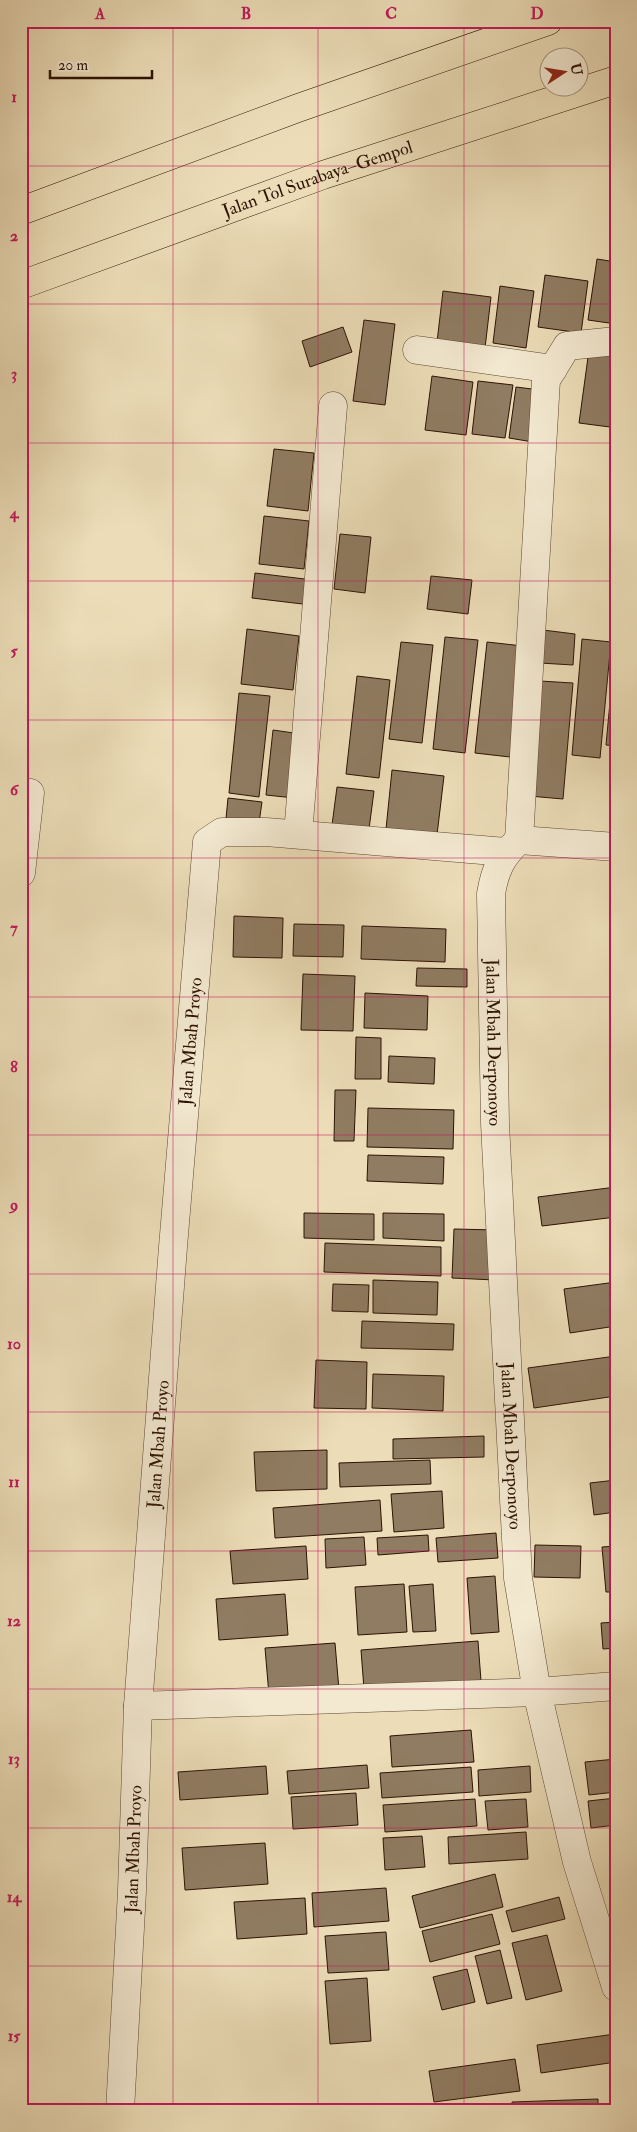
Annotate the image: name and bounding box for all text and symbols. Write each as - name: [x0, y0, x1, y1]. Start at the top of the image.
- text: A: [94, 4, 106, 24]
- text: B: [241, 4, 251, 24]
- text: C: [385, 4, 397, 24]
- text: D: [530, 4, 544, 24]
- scale bar: [50, 48, 152, 80]
- north arrow: [540, 48, 590, 98]
- text: 20 m: [58, 56, 88, 75]
- text: U: [567, 62, 586, 77]
- text: 1: [11, 87, 17, 107]
- street label: Jalan Tol Surabaya–Gempol: [218, 135, 416, 223]
- text: 2: [10, 226, 18, 246]
- text: 3: [11, 364, 17, 384]
- text: 4: [9, 503, 20, 523]
- text: 5: [10, 641, 18, 661]
- text: 6: [10, 780, 20, 800]
- text: 7: [10, 918, 18, 938]
- street label: Jalan Mbah Derponoyo: [481, 958, 507, 1127]
- street label: Jalan Mbah Proyo: [173, 976, 207, 1107]
- text: 8: [10, 1057, 18, 1077]
- text: 9: [8, 1195, 18, 1215]
- text: 10: [7, 1334, 21, 1354]
- street label: Jalan Mbah Derponoyo: [496, 1361, 527, 1531]
- street label: Jalan Mbah Proyo: [142, 1379, 174, 1510]
- text: 11: [8, 1472, 20, 1492]
- text: 12: [7, 1611, 21, 1631]
- text: 13: [8, 1749, 20, 1769]
- street label: Jalan Mbah Proyo: [119, 1784, 147, 1915]
- text: 14: [7, 1887, 23, 1907]
- text: 15: [8, 2026, 21, 2046]

